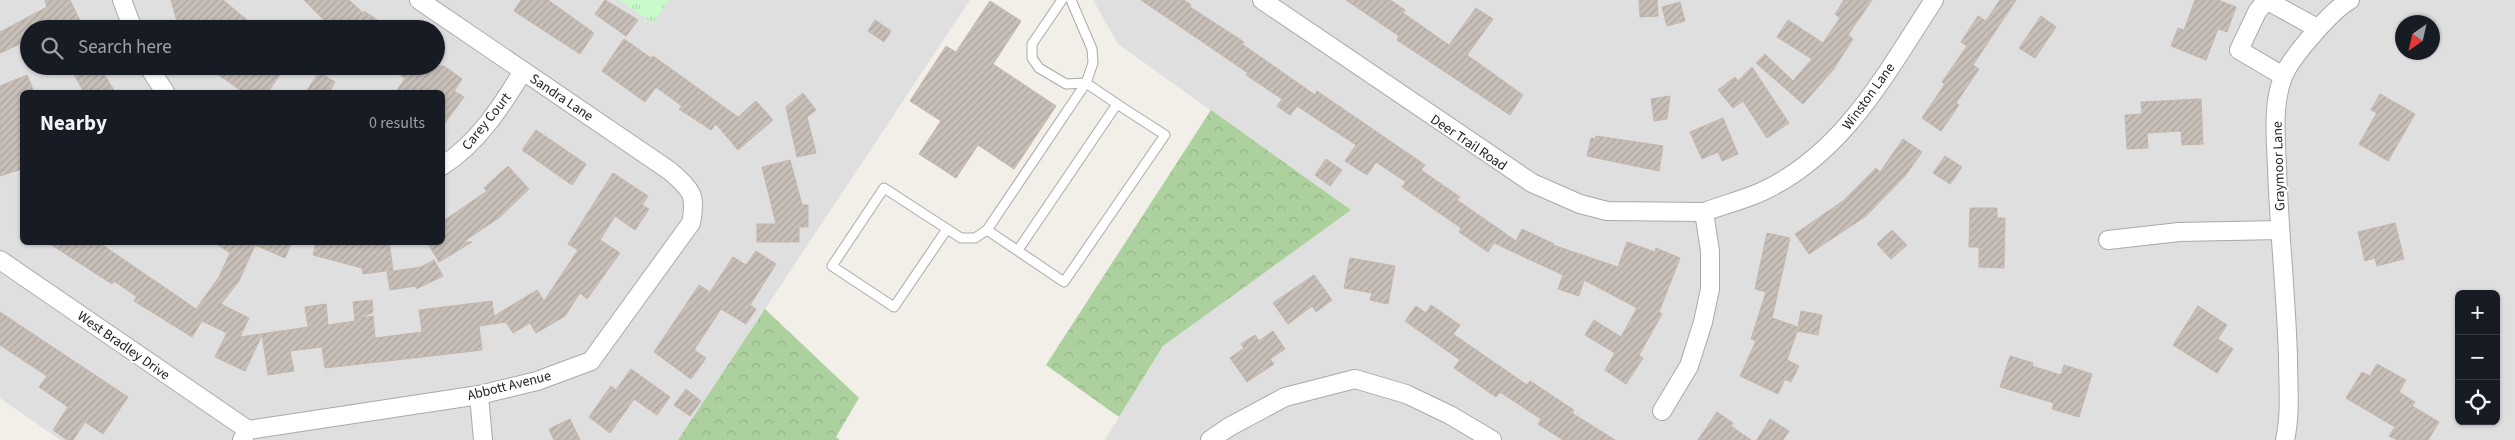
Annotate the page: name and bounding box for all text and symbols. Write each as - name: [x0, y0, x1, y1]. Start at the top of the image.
- north arrow: [2395, 15, 2440, 60]
- search box: [20, 20, 445, 75]
- icon: search: [38, 34, 66, 62]
- text: Search here: [78, 34, 172, 61]
- street label: Winston Lane: [1838, 59, 1900, 134]
- street label: Sandra Lane: [526, 69, 597, 127]
- street label: Carey Court: [457, 88, 516, 155]
- text: Nearby: [40, 108, 107, 138]
- street label: Deer Trail Road: [1426, 110, 1511, 176]
- text: 0 results: [369, 112, 425, 134]
- street label: Graymoor Lane: [2267, 121, 2291, 211]
- map controls: [2455, 290, 2500, 425]
- button: +: [2455, 290, 2500, 335]
- street label: West Bradley Drive: [73, 306, 174, 385]
- button: −: [2455, 335, 2500, 380]
- street label: Abbott Avenue: [465, 366, 553, 406]
- button: locate: [2455, 380, 2500, 425]

